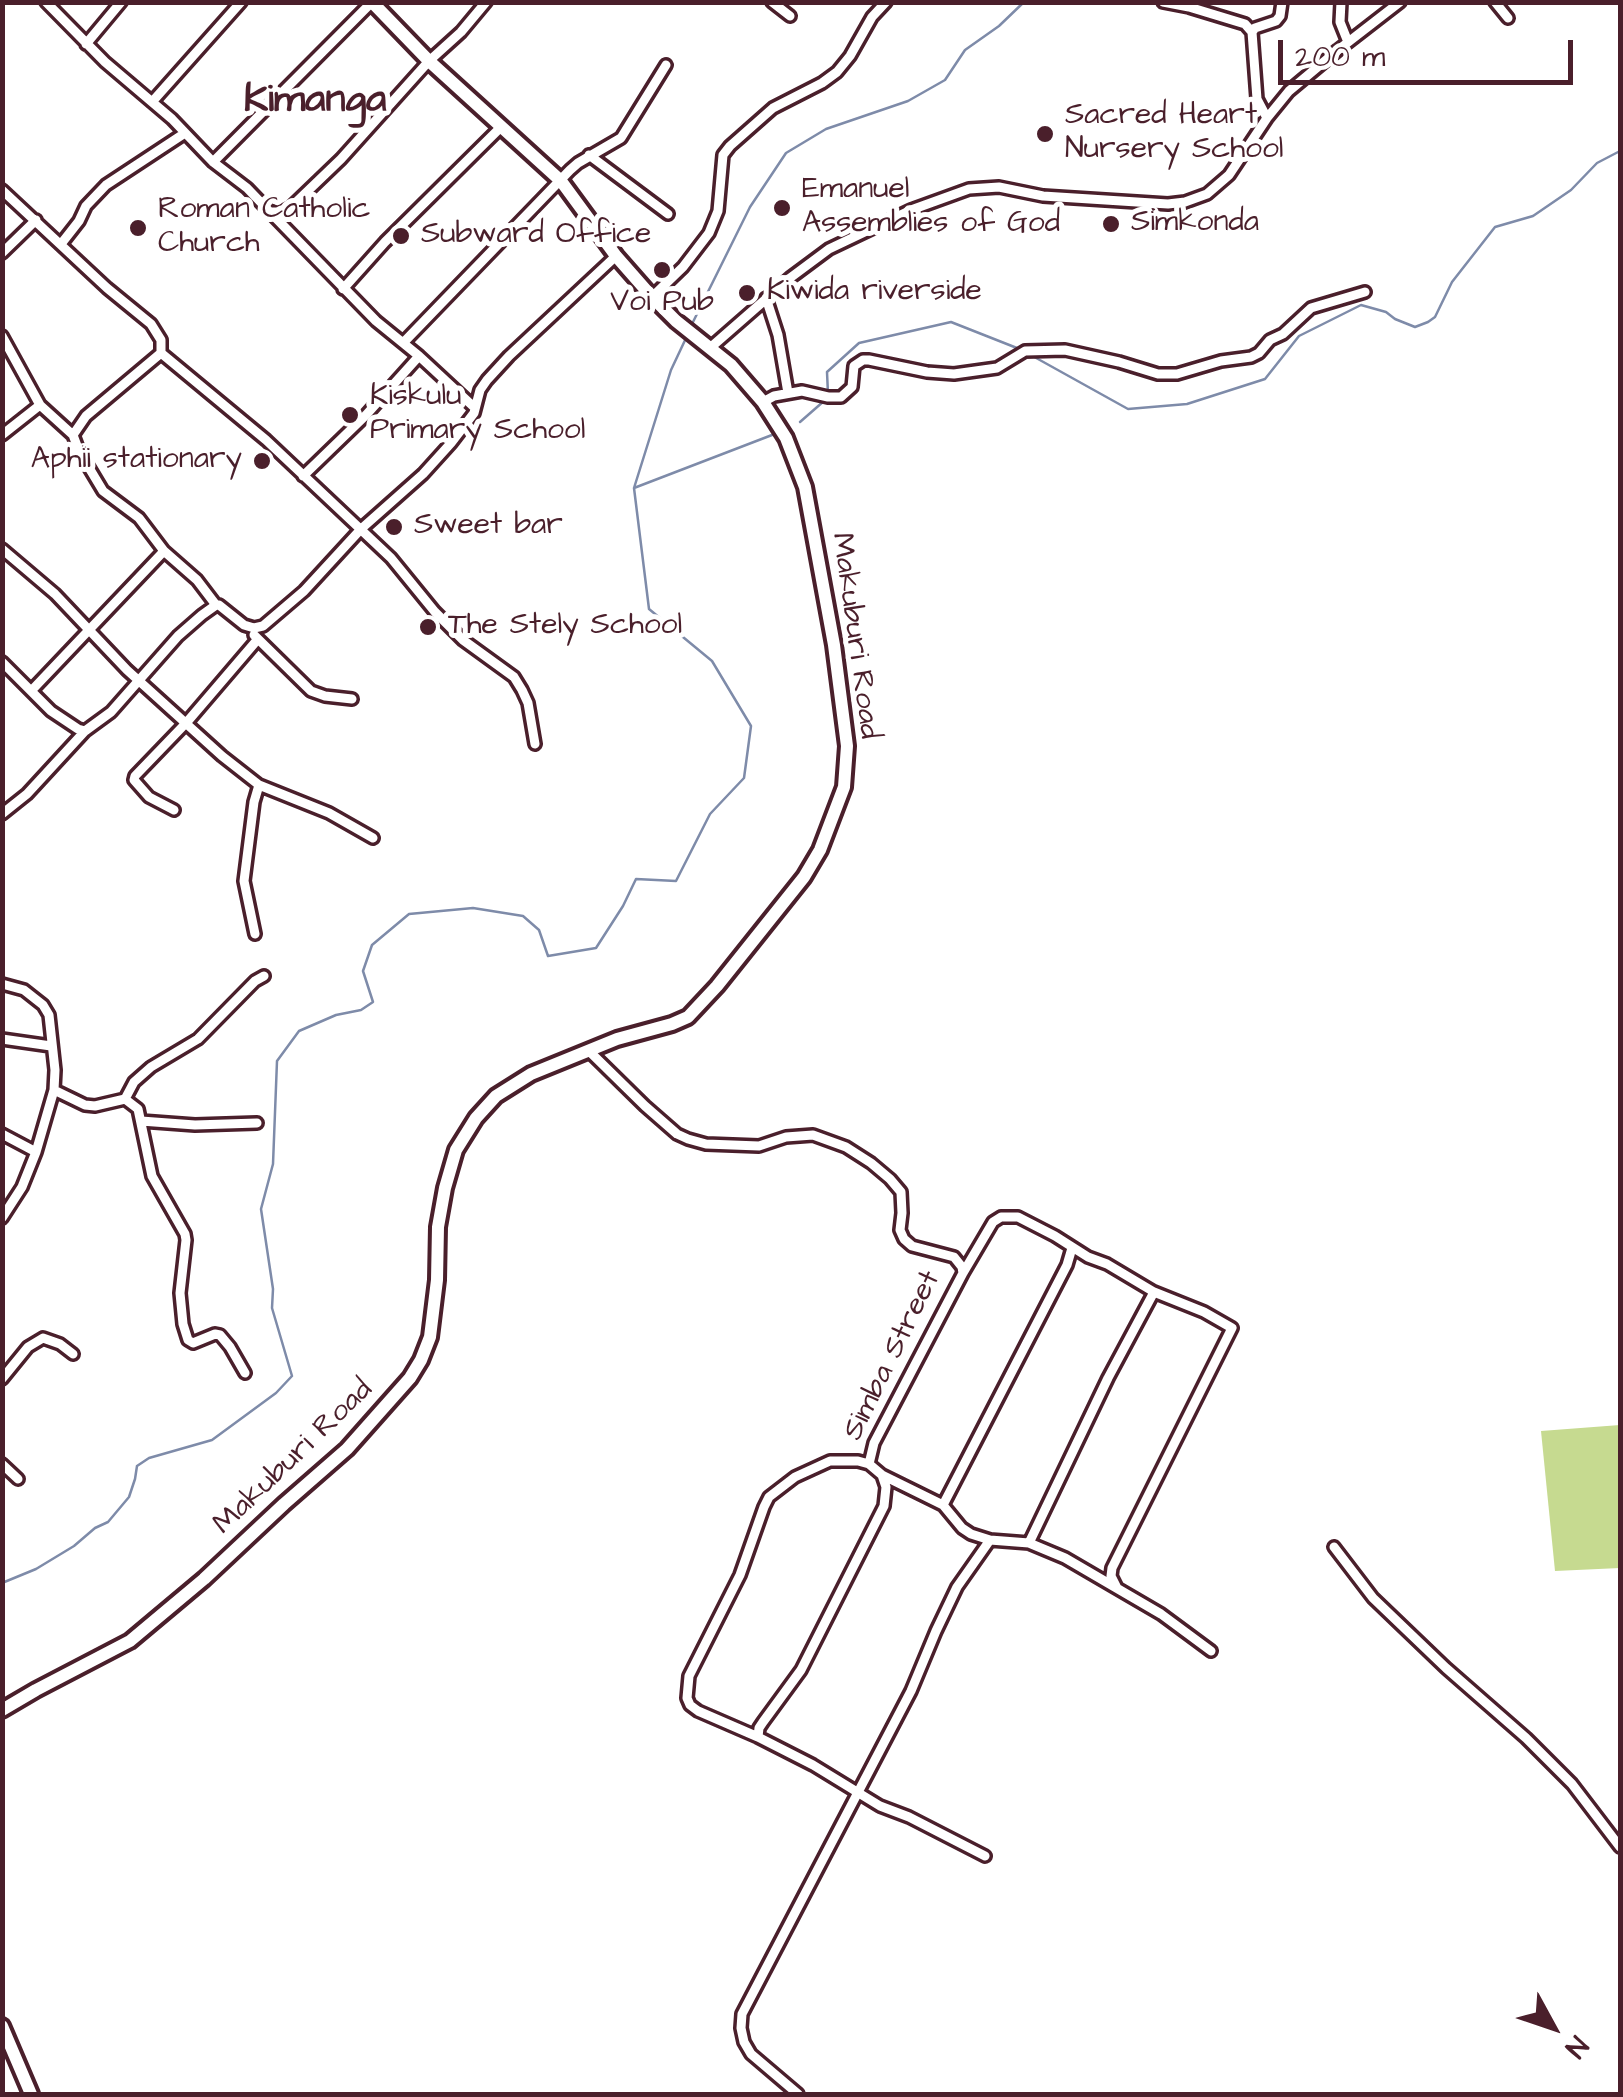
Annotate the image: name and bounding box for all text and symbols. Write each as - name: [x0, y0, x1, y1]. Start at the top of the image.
- scale bar: [1283, 20, 1578, 82]
- text: 200 m: [1295, 36, 1385, 78]
- district label: Kimanga: [244, 79, 386, 127]
- place label: Sacred Heart Nursery School: [1065, 99, 1283, 170]
- marker: Sacred Heart Nursery School: [1034, 123, 1056, 145]
- place label: Emanuel Assemblies of God: [802, 173, 1060, 244]
- place label: Roman Catholic Church: [158, 193, 370, 264]
- marker: Emanuel Assemblies of God: [771, 197, 793, 219]
- place label: Simkonda: [1131, 206, 1259, 242]
- marker: Simkonda: [1100, 213, 1122, 235]
- marker: Roman Catholic Church: [127, 217, 149, 239]
- place label: Subward Office: [421, 218, 651, 254]
- marker: Subward Office: [390, 225, 412, 247]
- marker: Voi Pub: [651, 259, 673, 281]
- place label: Kiwida riverside: [767, 275, 982, 311]
- marker: Kiwida riverside: [736, 282, 758, 304]
- place label: Voi Pub: [610, 286, 714, 322]
- place label: Kiskulu Primary School: [370, 380, 585, 450]
- marker: Kiskulu Primary School: [339, 404, 361, 426]
- place label: Aphii stationary: [31, 443, 242, 479]
- marker: Aphii stationary: [251, 450, 273, 472]
- place label: Sweet bar: [414, 509, 563, 545]
- marker: Sweet bar: [383, 516, 405, 538]
- street label: Makuburi Road: [822, 531, 886, 741]
- place label: The Stely School: [448, 609, 682, 645]
- marker: The Stely School: [417, 616, 439, 638]
- street label: Simba Street: [837, 1265, 949, 1447]
- street label: Makuburi Road: [207, 1373, 381, 1543]
- north arrow: [1503, 1977, 1603, 2077]
- text: N: [1556, 2027, 1597, 2066]

